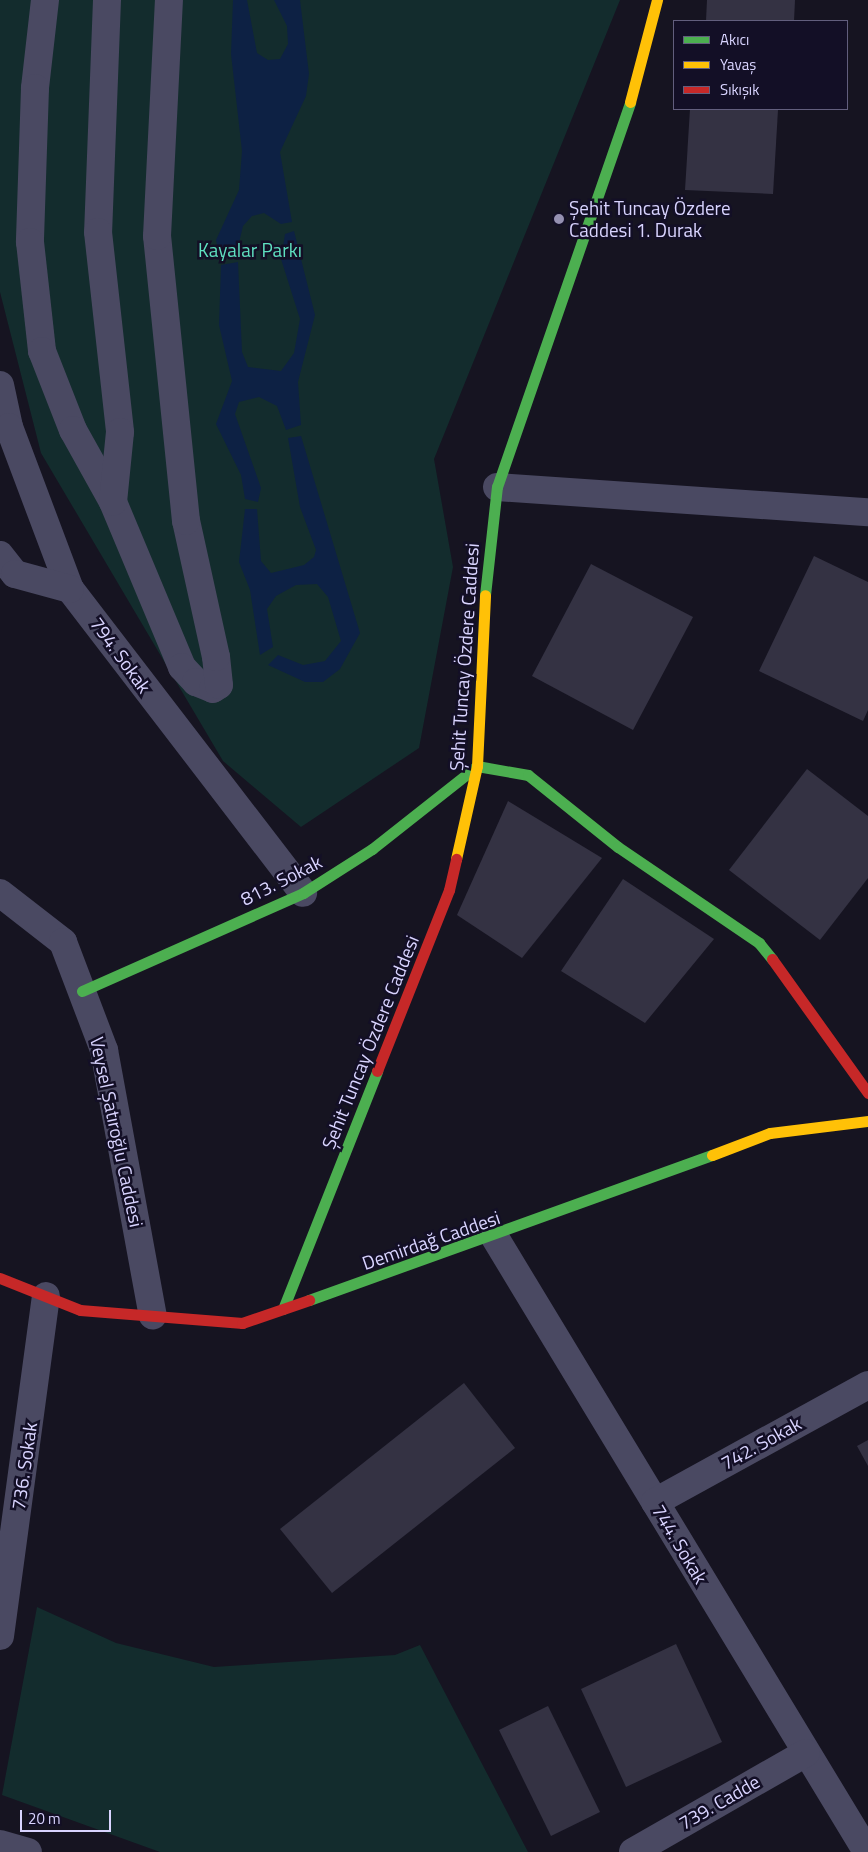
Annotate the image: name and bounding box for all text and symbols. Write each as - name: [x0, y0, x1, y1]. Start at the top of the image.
- legend: [673, 20, 848, 110]
- text: Akıcı: [720, 28, 749, 51]
- text: Yavaş: [720, 53, 756, 76]
- text: Sıkışık: [720, 78, 759, 101]
- place label: Şehit Tuncay Özdere Caddesi 1. Durak: [569, 197, 731, 241]
- marker: Şehit Tuncay Özdere Caddesi 1. Durak: [553, 213, 565, 225]
- park label: Kayalar Parkı: [198, 239, 302, 261]
- street label: Şehit Tuncay Özdere Caddesi: [445, 542, 483, 772]
- street label: 794. Sokak: [86, 613, 156, 697]
- street label: 813. Sokak: [237, 850, 325, 910]
- street label: Şehit Tuncay Özdere Caddesi: [317, 932, 423, 1152]
- street label: Veysel Şatıroğlu Caddesi: [86, 1035, 148, 1229]
- street label: Demirdağ Caddesi: [359, 1206, 503, 1274]
- street label: 742. Sokak: [717, 1412, 805, 1474]
- street label: 736. Sokak: [7, 1421, 41, 1511]
- street label: 744. Sokak: [648, 1500, 712, 1588]
- street label: 739. Cadde: [674, 1770, 764, 1834]
- scale bar: [22, 1800, 114, 1832]
- text: 20 m: [28, 1807, 61, 1830]

